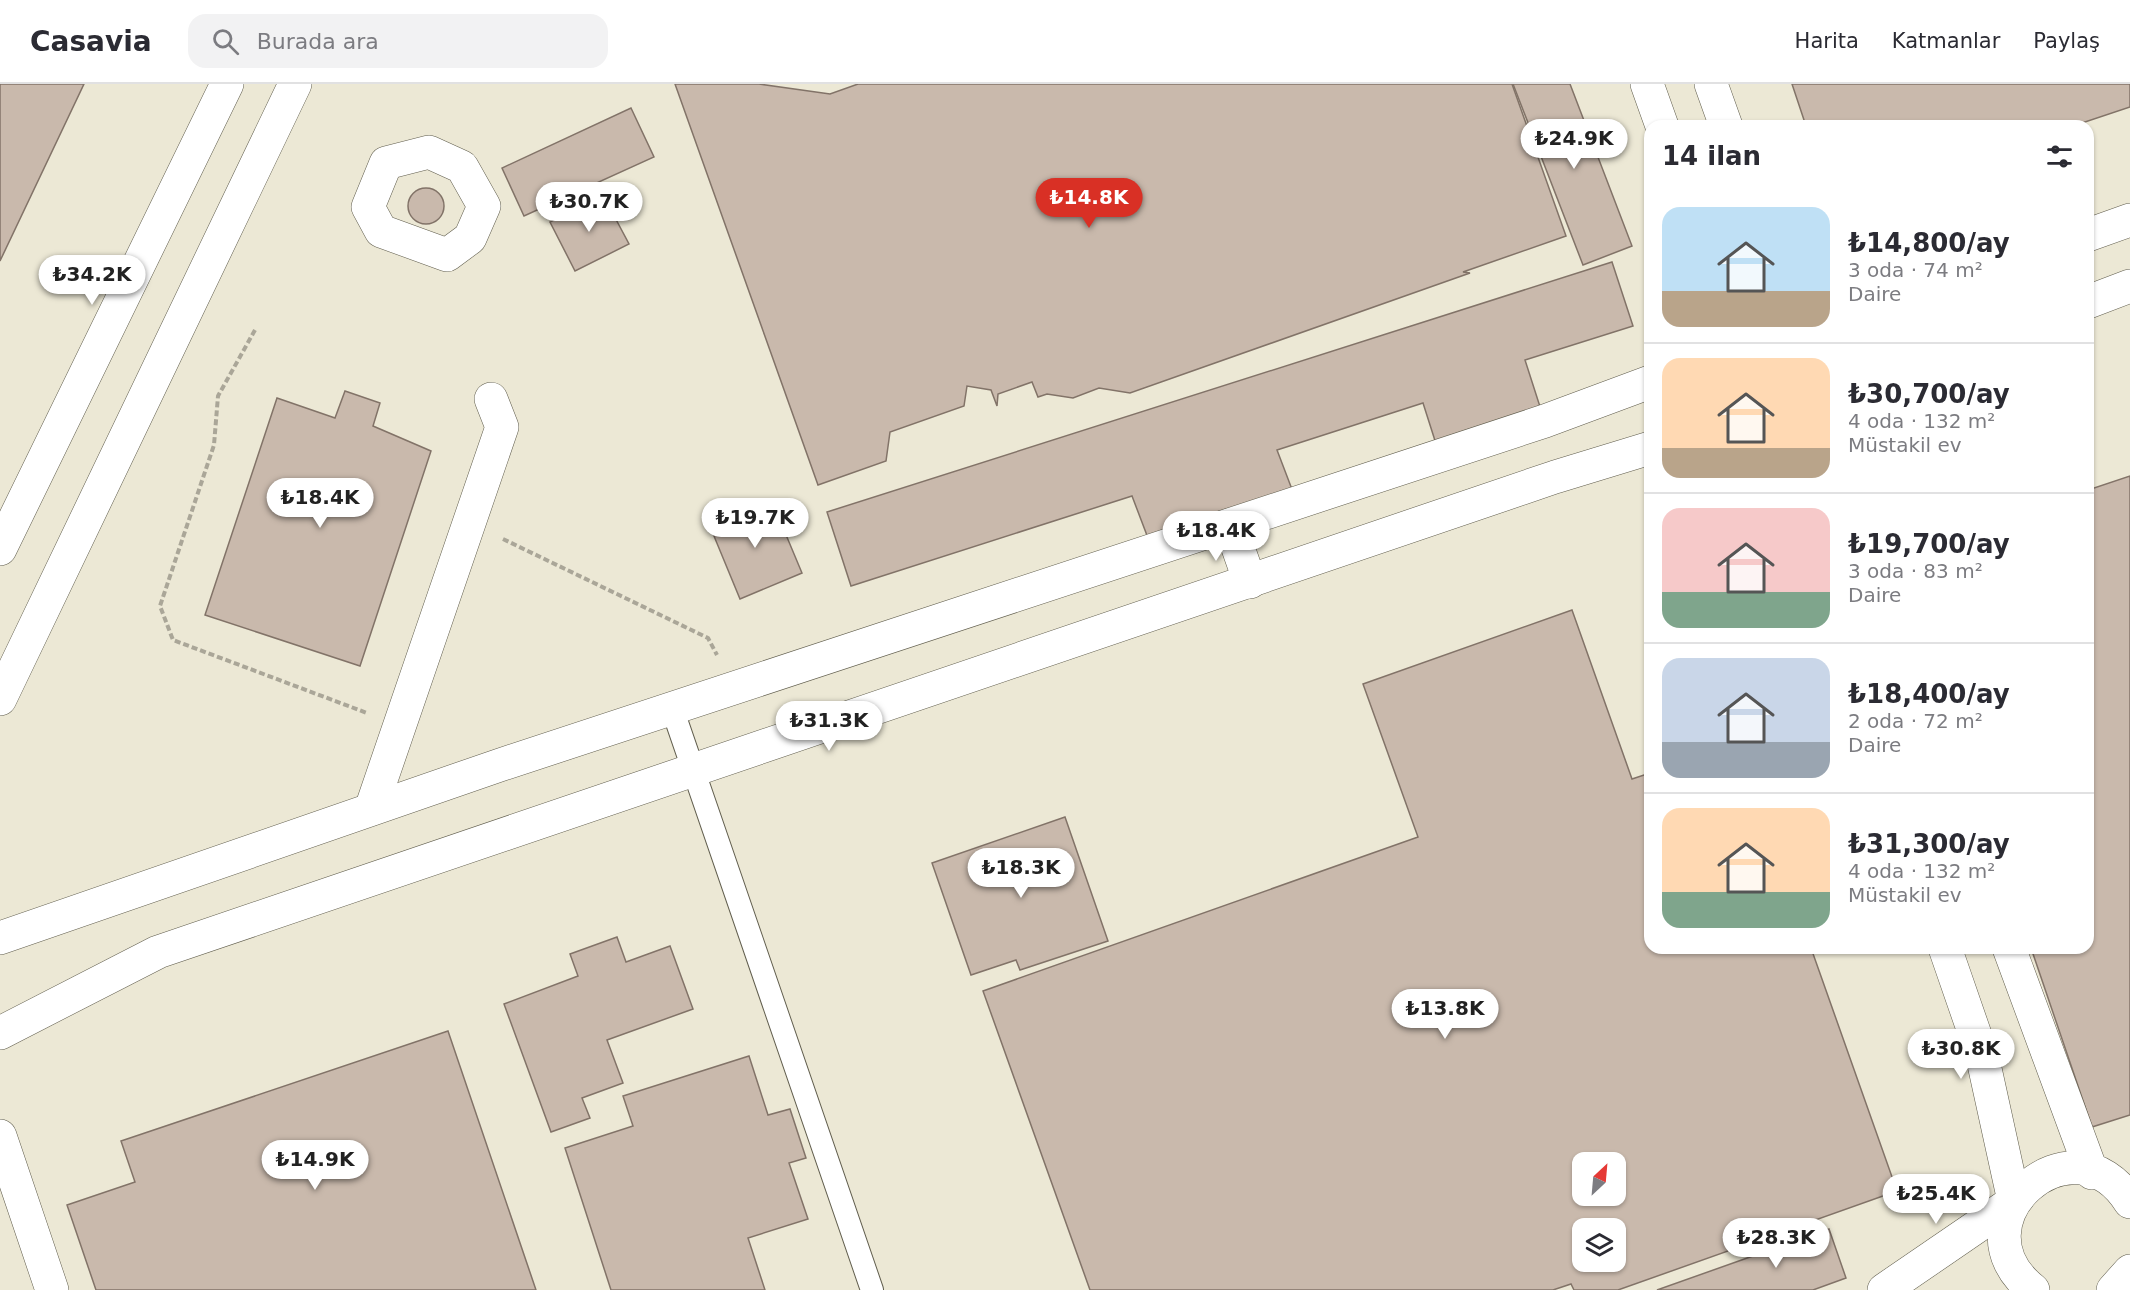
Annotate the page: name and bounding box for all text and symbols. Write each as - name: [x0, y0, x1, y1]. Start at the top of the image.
- search box: [188, 14, 608, 68]
- text: Casavia: [30, 25, 152, 58]
- icon: search: [209, 25, 242, 58]
- text: Burada ara: [257, 29, 379, 54]
- text: Harita: [1795, 29, 1859, 53]
- text: Katmanlar: [1892, 29, 2000, 53]
- text: Paylaş: [2033, 29, 2100, 53]
- pin: ₺24.9K: [1525, 119, 1623, 170]
- text: ₺24.9K: [1535, 126, 1613, 150]
- icon: filters: [2043, 140, 2076, 173]
- text: 14 ilan: [1662, 141, 1761, 171]
- pin: ₺14.8K: [1040, 178, 1138, 229]
- pin: ₺30.7K: [540, 182, 638, 233]
- text: ₺14.8K: [1050, 185, 1128, 209]
- text: ₺30.7K: [550, 189, 628, 213]
- text: ₺14,800/ay: [1848, 228, 2010, 258]
- icon: home: [1710, 231, 1782, 303]
- pin: ₺34.2K: [43, 255, 141, 306]
- text: 3 oda · 74 m²: [1848, 258, 1983, 282]
- text: ₺34.2K: [53, 262, 131, 286]
- text: Daire: [1848, 282, 1901, 306]
- text: ₺30,700/ay: [1848, 379, 2010, 409]
- icon: home: [1710, 382, 1782, 454]
- text: 4 oda · 132 m²: [1848, 409, 1995, 433]
- text: Müstakil ev: [1848, 433, 1962, 457]
- pin: ₺18.4K: [271, 478, 369, 529]
- text: ₺18.4K: [281, 485, 359, 509]
- pin: ₺19.7K: [706, 498, 804, 549]
- text: ₺19.7K: [716, 505, 794, 529]
- pin: ₺18.4K: [1167, 511, 1265, 562]
- text: ₺18.4K: [1177, 518, 1255, 542]
- text: ₺19,700/ay: [1848, 529, 2010, 559]
- icon: home: [1710, 532, 1782, 604]
- text: 3 oda · 83 m²: [1848, 559, 1983, 583]
- text: Daire: [1848, 583, 1901, 607]
- text: ₺18,400/ay: [1848, 679, 2010, 709]
- icon: home: [1710, 682, 1782, 754]
- pin: ₺31.3K: [780, 701, 878, 752]
- text: ₺31.3K: [790, 708, 868, 732]
- text: 2 oda · 72 m²: [1848, 709, 1983, 733]
- text: Daire: [1848, 733, 1901, 757]
- text: ₺31,300/ay: [1848, 829, 2010, 859]
- icon: home: [1710, 832, 1782, 904]
- pin: ₺18.3K: [972, 848, 1070, 899]
- text: ₺18.3K: [982, 855, 1060, 879]
- text: 4 oda · 132 m²: [1848, 859, 1995, 883]
- text: Müstakil ev: [1848, 883, 1962, 907]
- pin: ₺13.8K: [1396, 989, 1494, 1040]
- text: ₺13.8K: [1406, 996, 1484, 1020]
- pin: ₺30.8K: [1912, 1029, 2010, 1080]
- text: ₺30.8K: [1922, 1036, 2000, 1060]
- pin: ₺14.9K: [266, 1140, 364, 1191]
- text: ₺14.9K: [276, 1147, 354, 1171]
- north arrow: [1572, 1152, 1626, 1206]
- map controls: [1572, 1152, 1626, 1272]
- pin: ₺25.4K: [1887, 1174, 1985, 1225]
- text: ₺25.4K: [1897, 1181, 1975, 1205]
- button: layers: [1572, 1218, 1626, 1272]
- pin: ₺28.3K: [1727, 1218, 1825, 1269]
- text: ₺28.3K: [1737, 1225, 1815, 1249]

